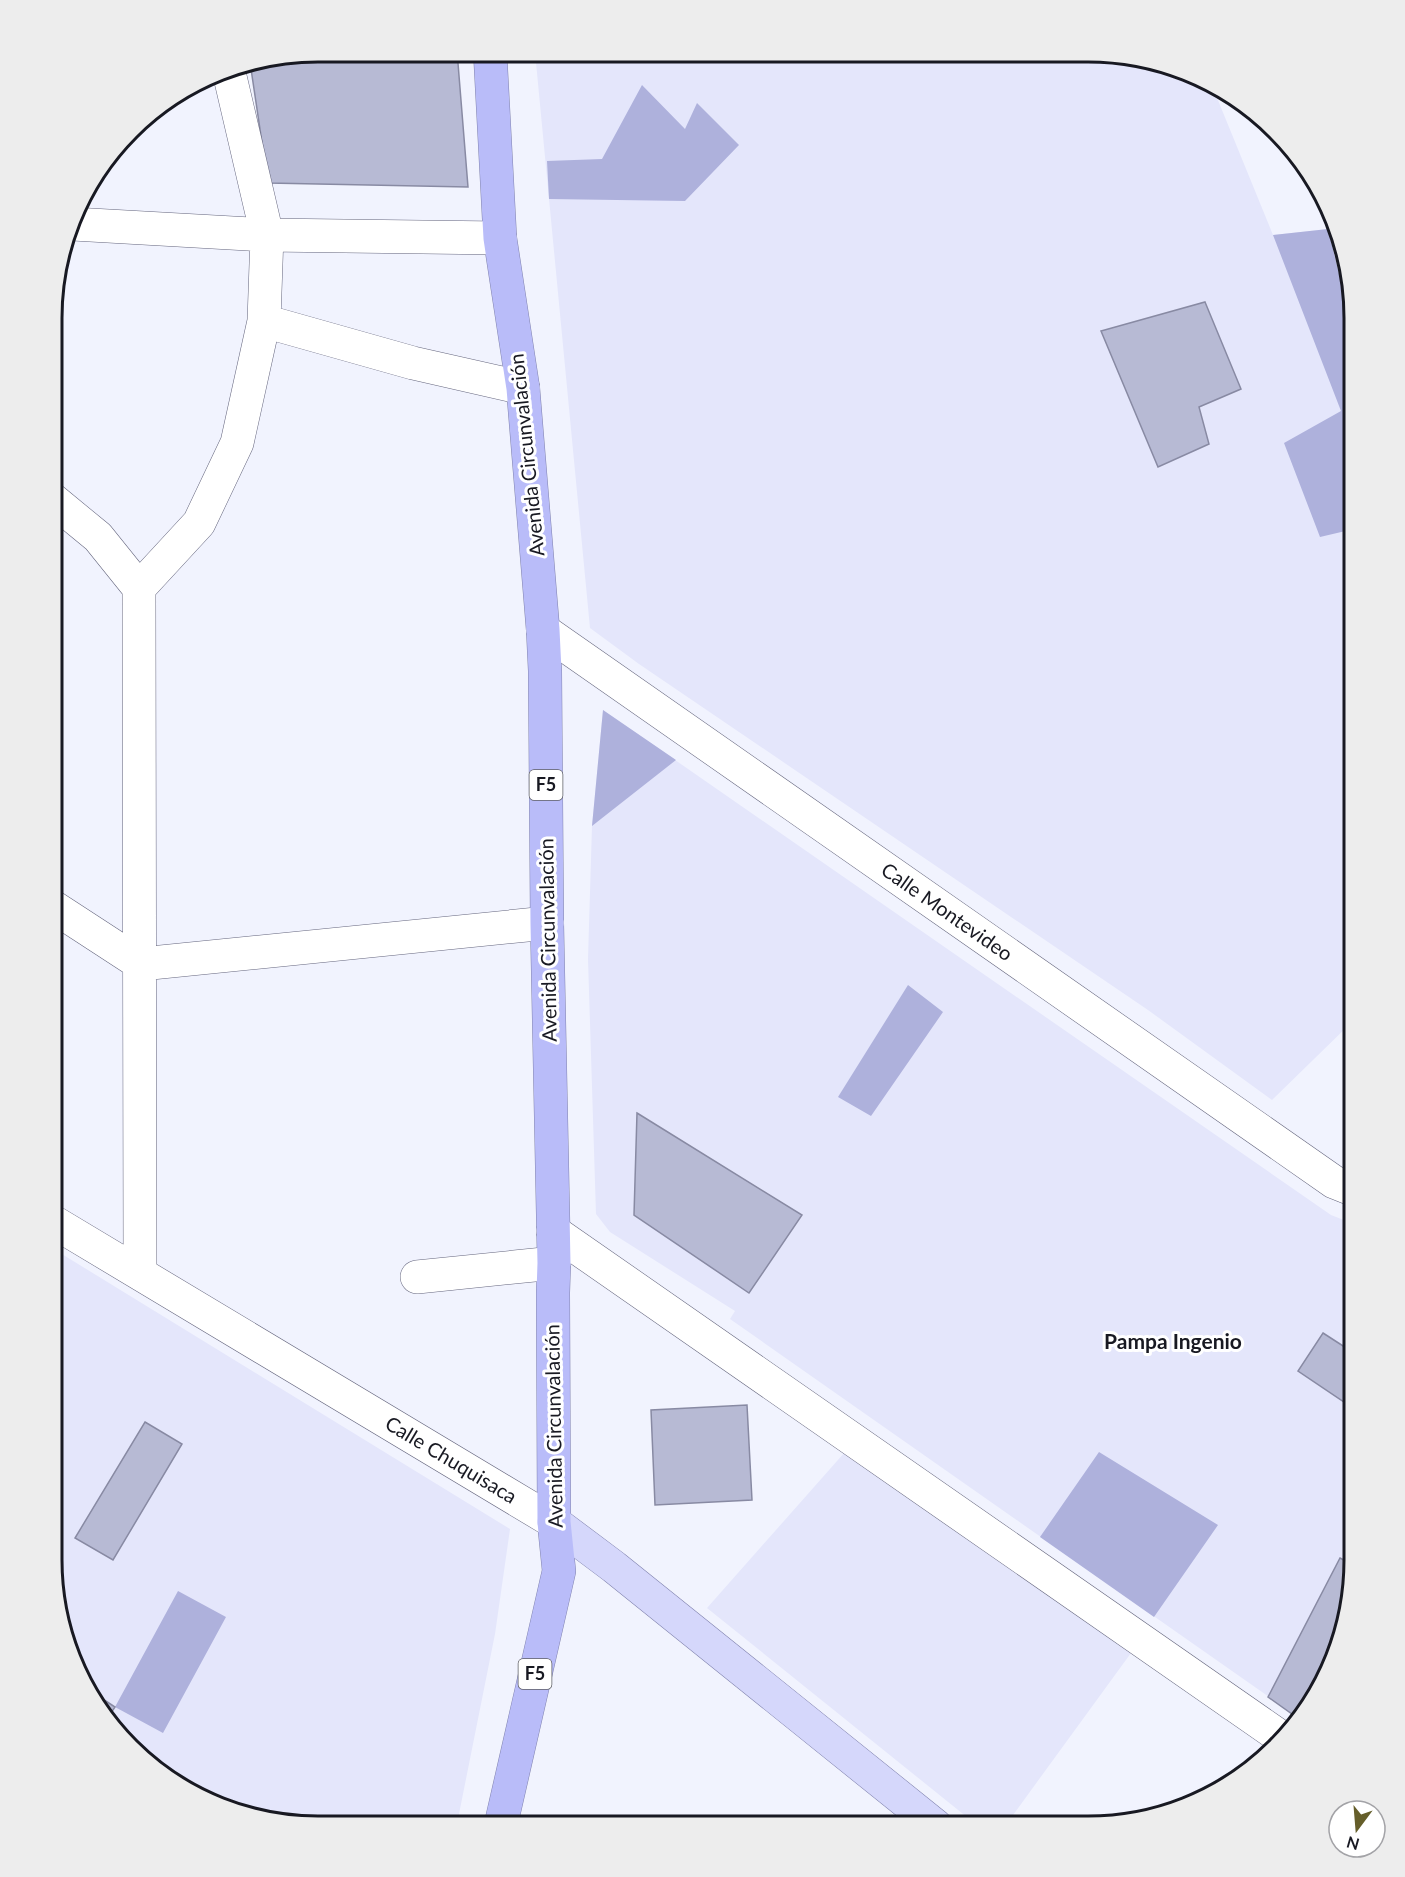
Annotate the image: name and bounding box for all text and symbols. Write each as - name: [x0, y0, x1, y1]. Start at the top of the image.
- street label: Avenida Circunvalación: [503, 353, 549, 558]
- road number: F5: [530, 770, 562, 800]
- street label: Avenida Circunvalación: [533, 838, 561, 1042]
- street label: Calle Montevideo: [877, 857, 1018, 965]
- street label: Avenida Circunvalación: [539, 1324, 567, 1528]
- district label: Pampa Ingenio: [1104, 1328, 1242, 1353]
- street label: Calle Chuquisaca: [381, 1410, 522, 1508]
- road number: F5: [518, 1659, 552, 1689]
- north arrow: [1327, 1799, 1387, 1859]
- text: N: [1344, 1833, 1361, 1855]

